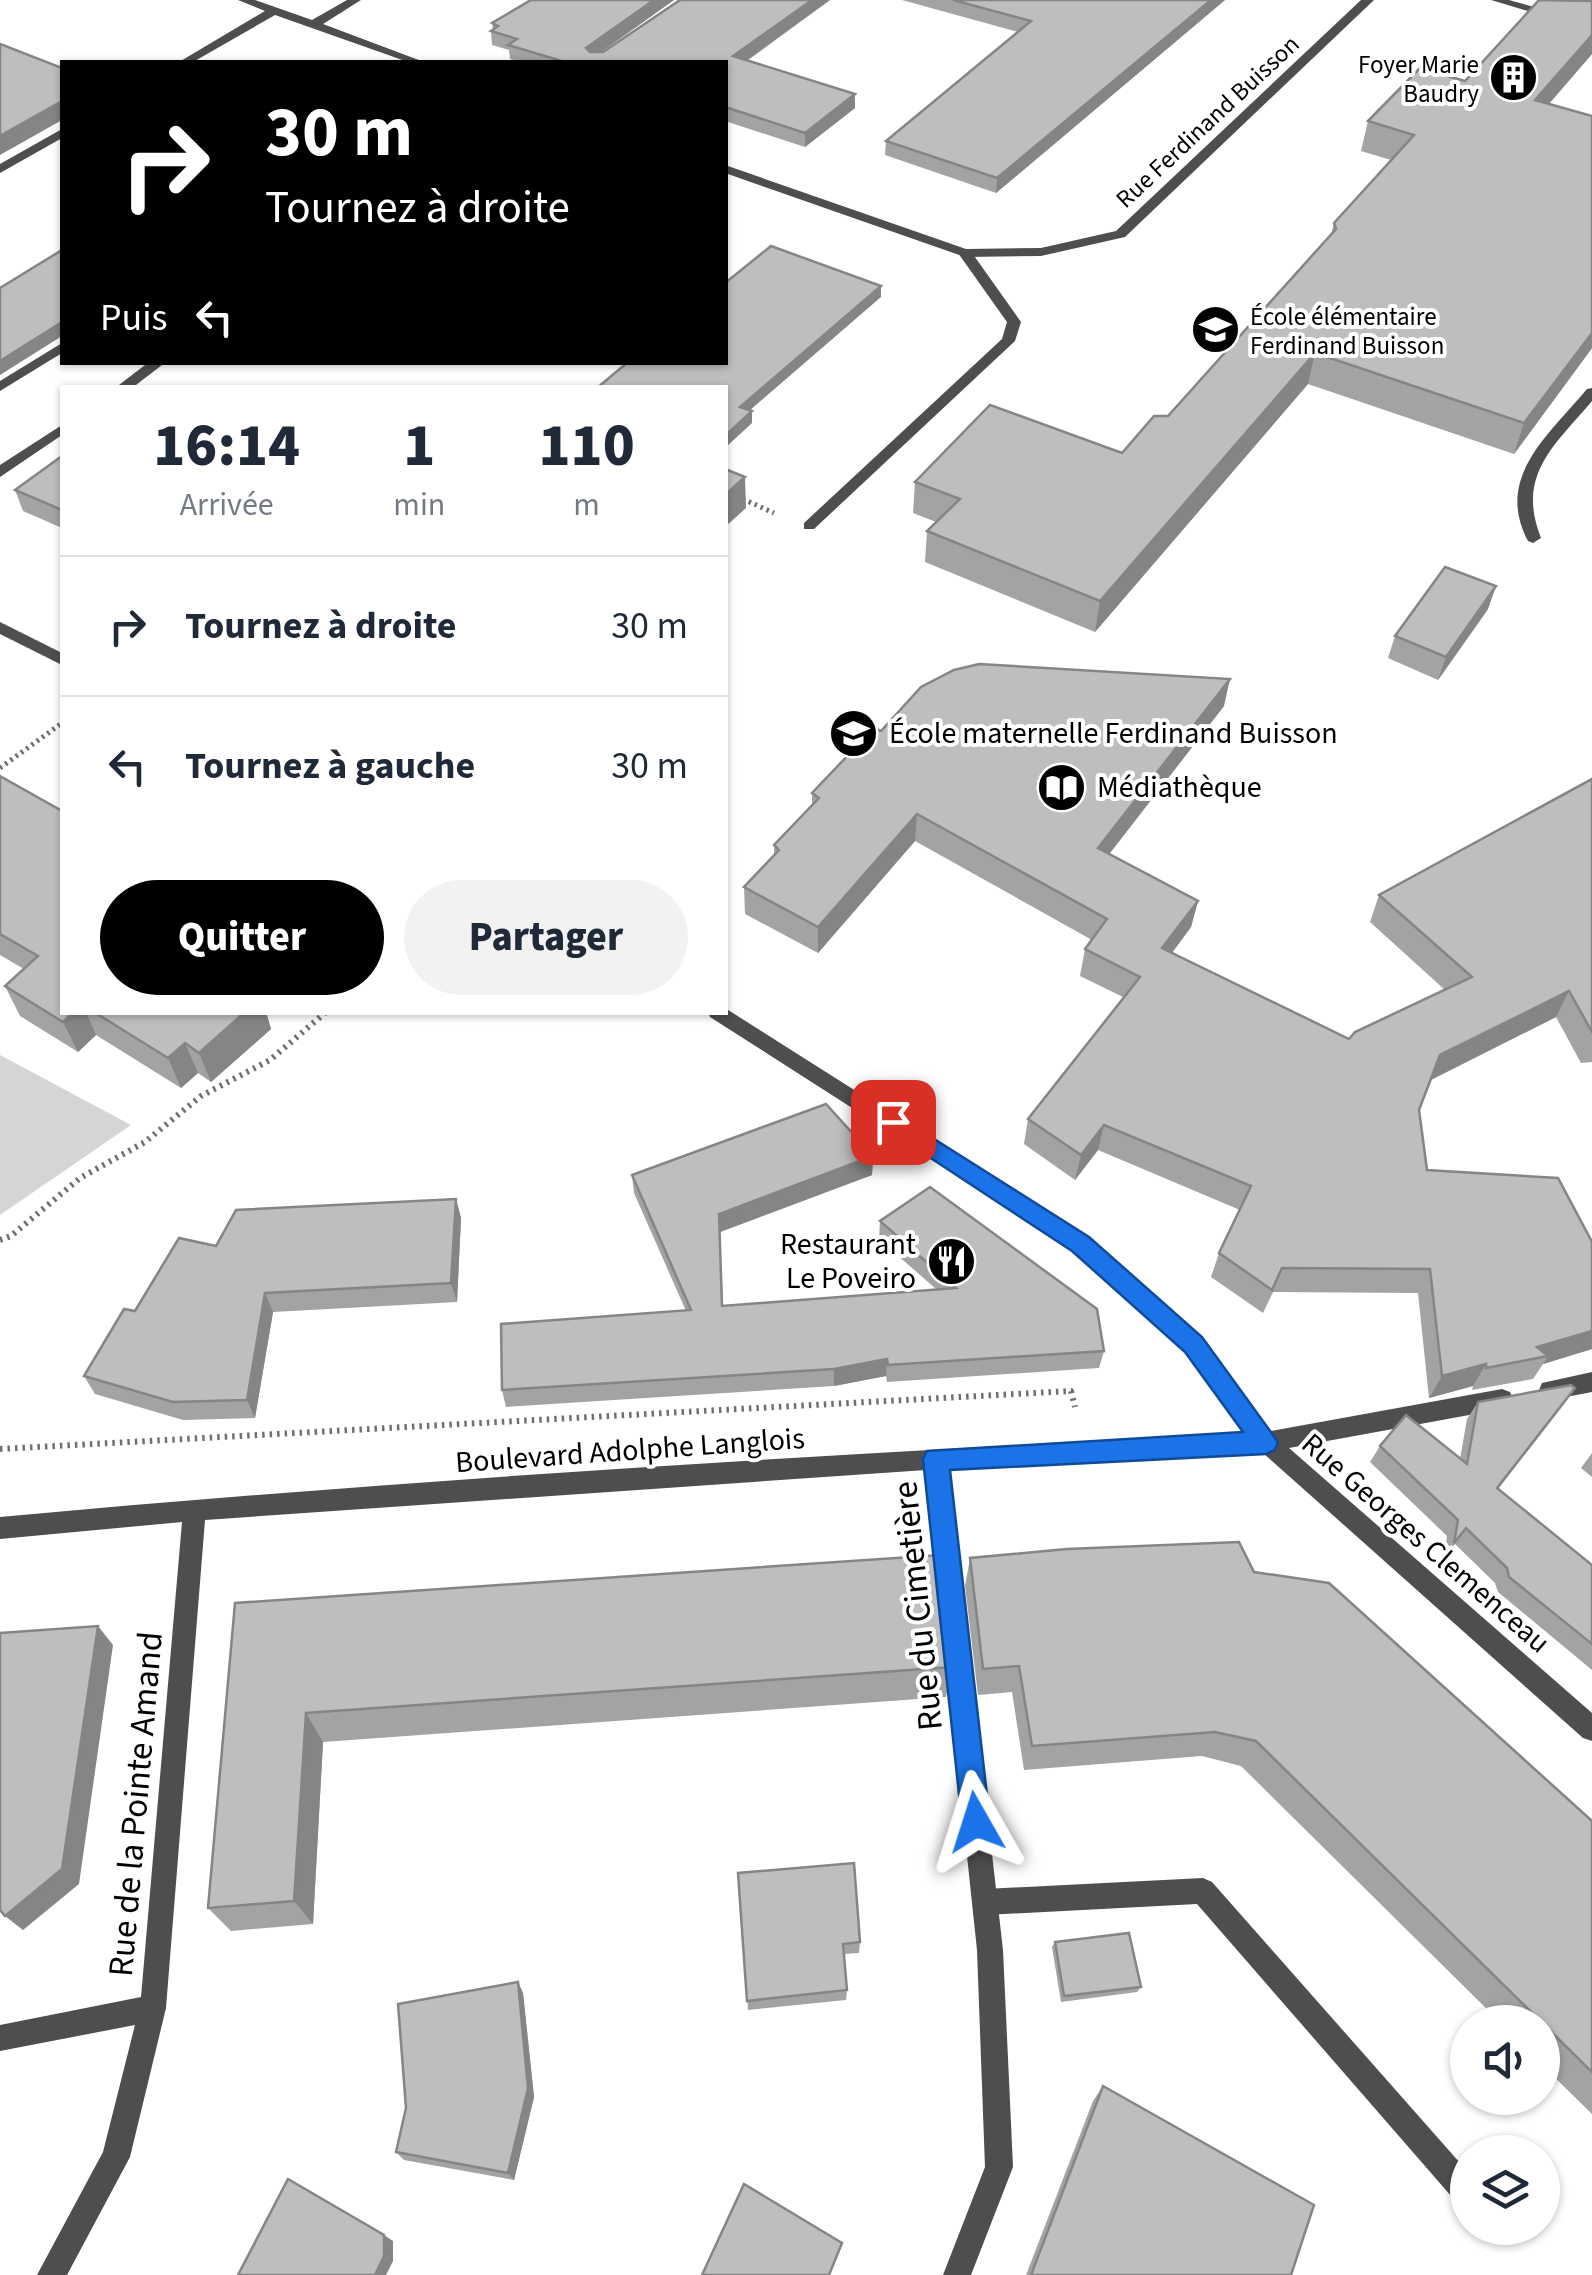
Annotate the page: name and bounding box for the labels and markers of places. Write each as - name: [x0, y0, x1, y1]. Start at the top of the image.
- place label: Foyer Marie Baudry: [1358, 47, 1479, 112]
- building icon: Foyer Marie Baudry: [1488, 52, 1540, 104]
- place label: École élémentaire Ferdinand Buisson: [1250, 299, 1444, 364]
- school or university icon: École élémentaire Ferdinand Buisson: [1189, 304, 1241, 356]
- school or university icon: École maternelle Ferdinand Buisson: [828, 707, 880, 759]
- place label: École maternelle Ferdinand Buisson: [889, 712, 1338, 755]
- library icon: Médiathèque: [1036, 761, 1088, 813]
- place label: Médiathèque: [1097, 766, 1262, 809]
- pin: [851, 1080, 936, 1165]
- place label: Restaurant Le Poveiro: [780, 1223, 916, 1300]
- restaurant icon: Restaurant Le Poveiro: [925, 1235, 977, 1287]

